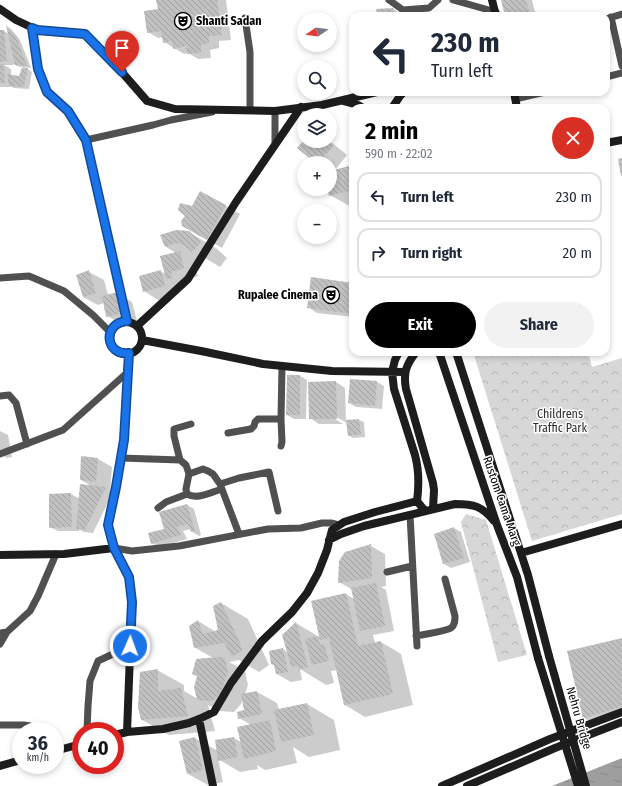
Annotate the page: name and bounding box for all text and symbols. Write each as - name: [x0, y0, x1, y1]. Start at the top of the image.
- theatre icon: Shanti Sadan: [173, 11, 193, 31]
- north arrow: [297, 12, 337, 52]
- map controls: [297, 12, 337, 244]
- place label: Shanti Sadan: [196, 14, 262, 28]
- text: 230 m: [431, 26, 500, 59]
- icon: left: [365, 28, 417, 80]
- pin: [105, 31, 139, 72]
- icon: arrive: [111, 37, 133, 59]
- button: search: [297, 60, 337, 100]
- text: Turn left: [431, 60, 493, 82]
- button: layers: [297, 108, 337, 148]
- text: 2 min: [365, 117, 418, 145]
- button: close: [552, 117, 594, 159]
- text: 590 m · 22:02: [365, 146, 432, 161]
- button: +: [297, 156, 337, 196]
- icon: left: [367, 186, 389, 208]
- text: Turn left: [401, 188, 454, 206]
- text: 230 m: [556, 188, 592, 206]
- button: −: [297, 204, 337, 244]
- icon: right: [367, 242, 389, 264]
- text: Turn right: [401, 244, 462, 262]
- text: 20 m: [563, 244, 592, 262]
- theatre icon: Rupalee Cinema: [321, 285, 341, 305]
- place label: Rupalee Cinema: [238, 288, 318, 302]
- button: Exit: [365, 302, 476, 348]
- button: Share: [484, 302, 594, 348]
- park label: Childrens Traffic Park: [533, 407, 587, 435]
- street label: Rustom Cama Marg: [480, 454, 524, 548]
- position arrow: [109, 625, 151, 667]
- street label: Nehru Bridge: [563, 685, 595, 751]
- speed limit sign: 40: [72, 722, 124, 774]
- text: 36: [28, 731, 48, 755]
- text: km/h: [27, 752, 49, 764]

